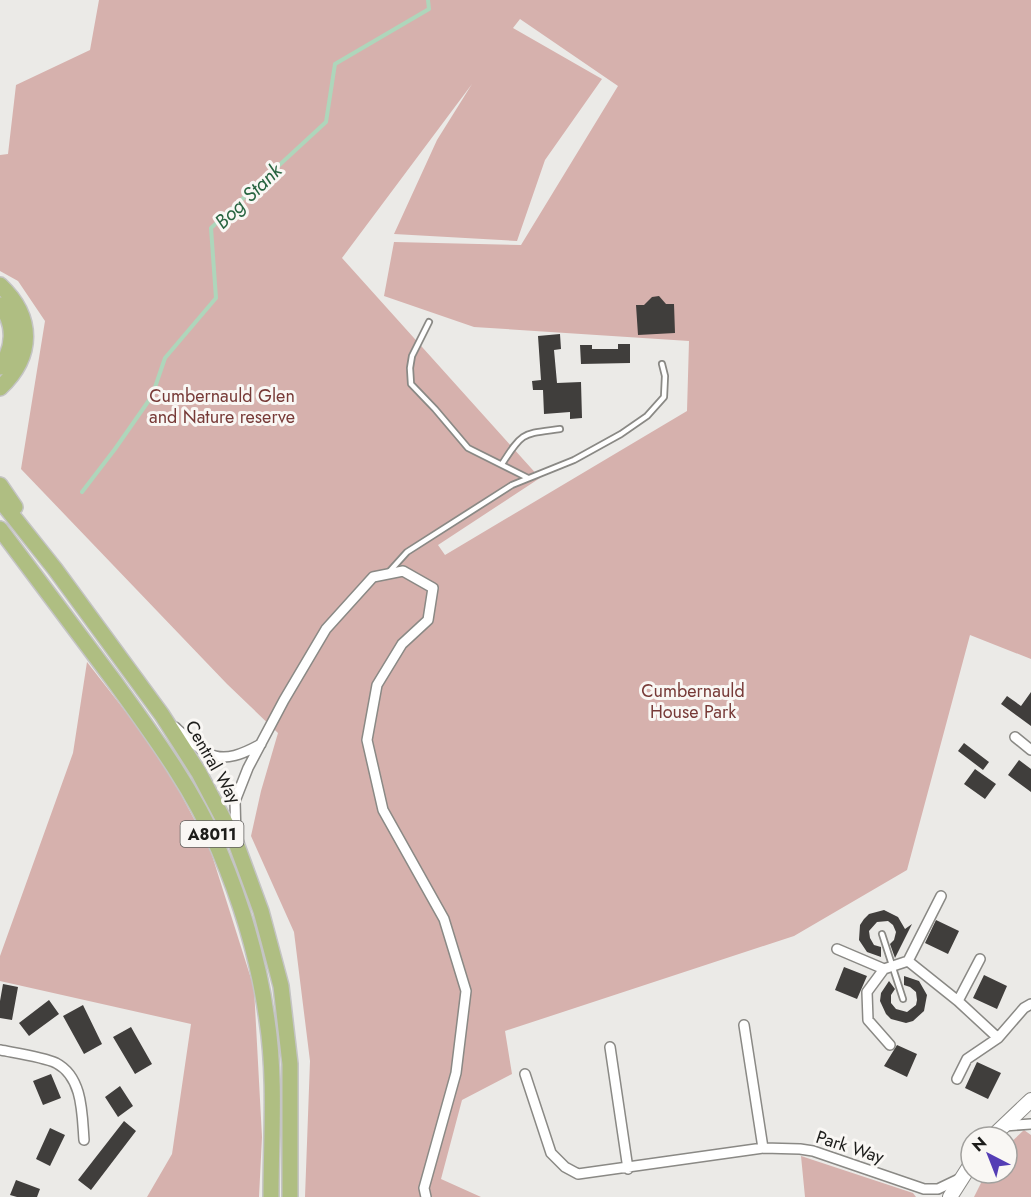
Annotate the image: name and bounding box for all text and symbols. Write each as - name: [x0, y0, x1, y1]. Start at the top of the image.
- water label: Bog Stank: [208, 156, 290, 236]
- park label: Cumbernauld Glen and Nature reserve: [149, 383, 295, 430]
- park label: Cumbernauld House Park: [641, 678, 745, 725]
- street label: Central Way: [179, 716, 247, 809]
- road number: A8011: [180, 821, 244, 847]
- street label: Park Way: [813, 1124, 887, 1170]
- north arrow: [959, 1125, 1019, 1185]
- text: N: [967, 1131, 992, 1157]

